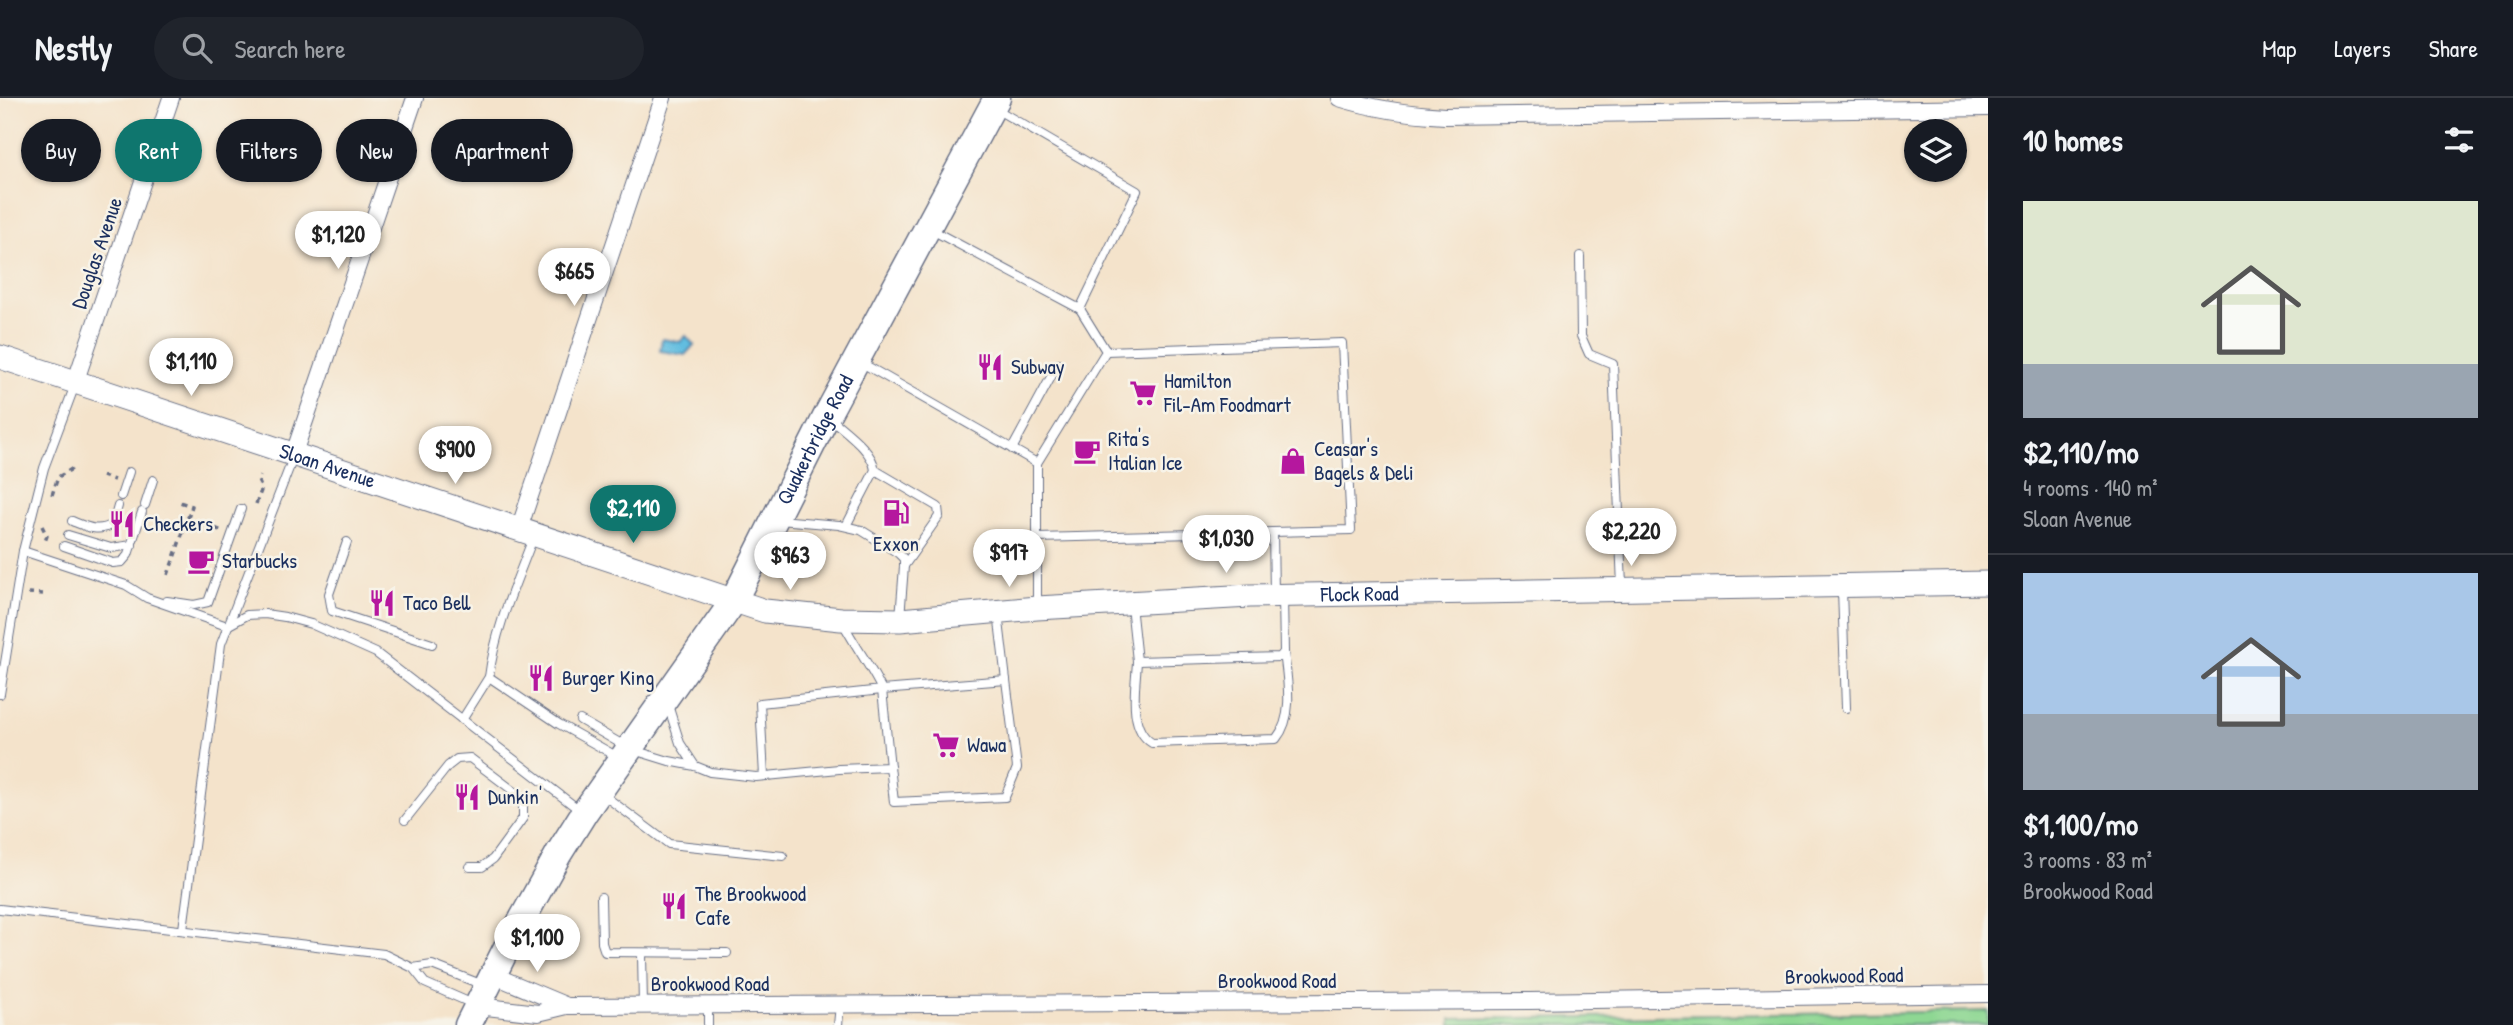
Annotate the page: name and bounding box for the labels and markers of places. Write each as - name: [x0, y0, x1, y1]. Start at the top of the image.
- pin: $1,120: [281, 212, 395, 271]
- pin: $665: [533, 248, 615, 308]
- pin: $1,110: [134, 338, 248, 398]
- restaurant icon: Subway: [975, 352, 1005, 382]
- place label: Subway: [1011, 352, 1065, 381]
- place label: Hamilton Fil-Am Foodmart: [1163, 366, 1292, 419]
- supermarket icon: Hamilton Fil-Am Foodmart: [1128, 378, 1158, 408]
- place label: Rita's Italian Ice: [1108, 424, 1183, 477]
- pin: $900: [414, 426, 496, 486]
- place label: Ceasar's Bagels & Deli: [1314, 434, 1414, 487]
- cafe icon: Rita's Italian Ice: [1072, 436, 1102, 466]
- shop icon: Ceasar's Bagels & Deli: [1278, 446, 1308, 476]
- pin: $2,110: [576, 486, 690, 545]
- fuel station icon: Exxon: [881, 498, 911, 528]
- pin: $2,220: [1574, 508, 1688, 568]
- restaurant icon: Checkers: [107, 509, 137, 539]
- place label: Checkers: [143, 509, 213, 538]
- pin: $1,030: [1169, 516, 1283, 575]
- place label: Exxon: [873, 529, 919, 558]
- pin: $917: [968, 530, 1050, 589]
- pin: $963: [749, 532, 831, 592]
- cafe icon: Starbucks: [186, 546, 216, 576]
- place label: Starbucks: [222, 546, 297, 575]
- restaurant icon: Taco Bell: [367, 588, 397, 618]
- place label: Taco Bell: [403, 588, 472, 617]
- restaurant icon: Burger King: [526, 663, 556, 693]
- place label: Burger King: [562, 663, 654, 692]
- supermarket icon: Wawa: [931, 730, 961, 760]
- place label: Wawa: [967, 730, 1006, 759]
- restaurant icon: Dunkin': [452, 782, 482, 812]
- place label: Dunkin': [488, 782, 542, 811]
- place label: The Brookwood Cafe: [695, 879, 806, 932]
- restaurant icon: The Brookwood Cafe: [659, 891, 689, 921]
- pin: $1,100: [480, 914, 594, 974]

